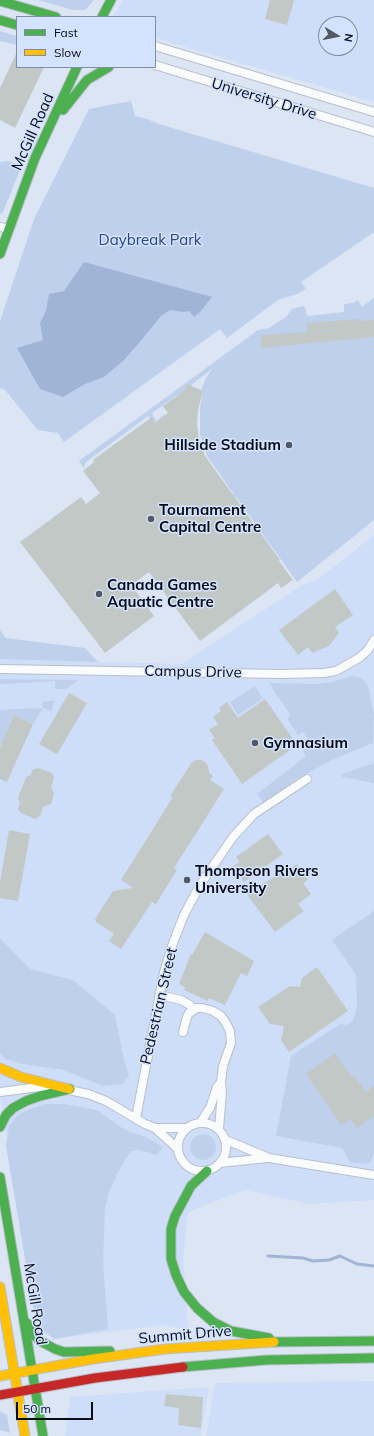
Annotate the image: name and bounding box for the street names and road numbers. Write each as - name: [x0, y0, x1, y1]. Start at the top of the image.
- street label: University Drive: [209, 74, 319, 124]
- street label: McGill Road: [8, 91, 58, 173]
- street label: Campus Drive: [144, 662, 242, 682]
- street label: Pedestrian Street: [137, 946, 181, 1066]
- street label: McGill Road: [20, 1262, 50, 1346]
- street label: Summit Drive: [138, 1322, 232, 1348]

